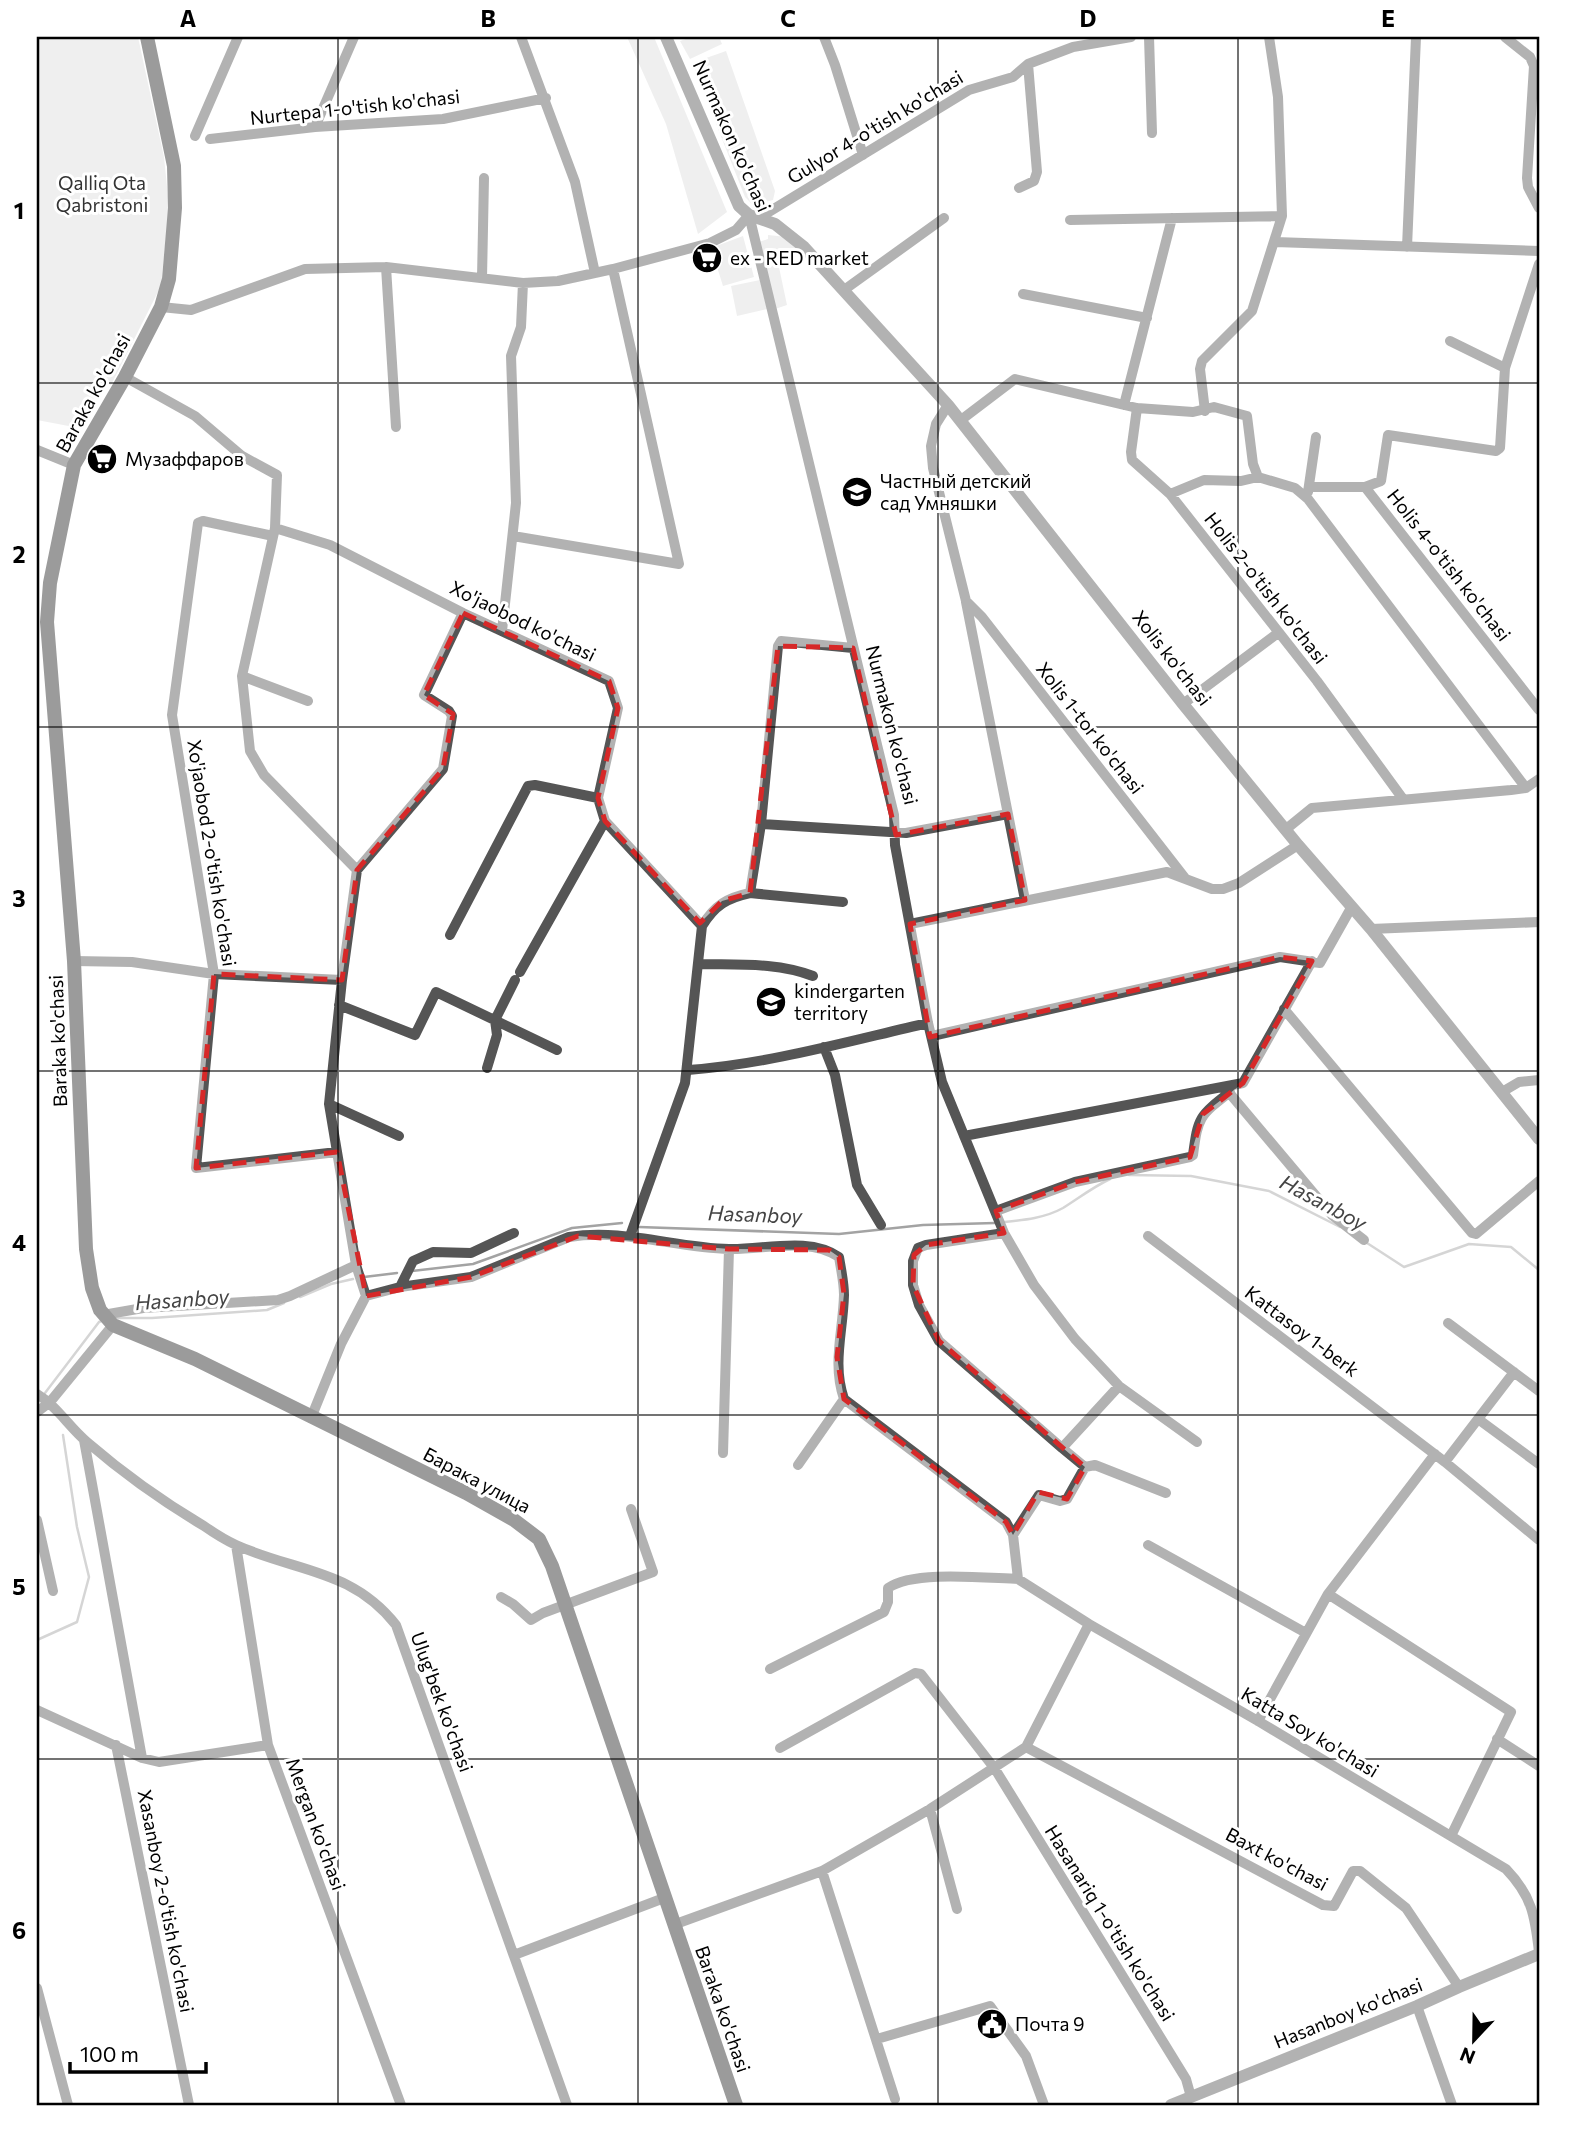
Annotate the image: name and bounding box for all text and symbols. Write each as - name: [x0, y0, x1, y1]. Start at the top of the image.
- text: A: [180, 4, 197, 32]
- text: B: [480, 4, 496, 32]
- text: C: [780, 4, 796, 32]
- text: D: [1080, 4, 1097, 32]
- text: E: [1381, 4, 1395, 32]
- street label: Nurmakon ko'chasi: [689, 56, 776, 215]
- street label: Gulyor 4-o'tish ko'chasi: [783, 65, 967, 188]
- street label: Nurtepa 1-o'tish ko'chasi: [249, 84, 461, 129]
- park label: Qalliq Ota Qabristoni: [56, 171, 148, 216]
- text: 1: [14, 196, 24, 224]
- supermarket icon: ex - RED market: [690, 241, 724, 275]
- place label: ex - RED market: [730, 246, 869, 269]
- street label: Baraka ko'chasi: [50, 329, 135, 456]
- supermarket icon: Музаффаров: [85, 442, 119, 476]
- place label: Музаффаров: [125, 447, 244, 470]
- place label: Частный детский сад Умняшки: [880, 469, 1031, 514]
- school or university icon: Частный детский сад Умняшки: [840, 475, 874, 509]
- street label: Holis 4-o'tish ko'chasi: [1383, 484, 1516, 645]
- street label: Holis 2-o'tish ko'chasi: [1200, 507, 1333, 668]
- text: 2: [12, 540, 26, 568]
- street label: Xo'jaobod ko'chasi: [446, 575, 600, 666]
- street label: Xolis ko'chasi: [1128, 606, 1217, 710]
- street label: Nurmakon ko'chasi: [862, 643, 923, 807]
- street label: Xolis 1-tor ko'chasi: [1032, 657, 1149, 798]
- street label: Xo'jaobod 2-o'tish ko'chasi: [183, 738, 242, 968]
- text: 3: [12, 884, 26, 912]
- street label: Baraka ko'chasi: [44, 975, 71, 1107]
- place label: kindergarten territory: [794, 979, 905, 1024]
- school or university icon: kindergarten territory: [754, 985, 788, 1019]
- water label: Hasanboy: [1276, 1168, 1372, 1235]
- water label: Hasanboy: [707, 1199, 804, 1228]
- text: 4: [12, 1228, 26, 1256]
- street label: Kattasoy 1-berk: [1241, 1280, 1364, 1381]
- water label: Hasanboy: [134, 1283, 231, 1314]
- street label: Барака улица: [420, 1442, 535, 1517]
- text: 5: [12, 1572, 26, 1600]
- street label: Ulug'bek ko'chasi: [406, 1629, 478, 1775]
- street label: Katta Soy ko'chasi: [1237, 1681, 1383, 1782]
- street label: Mergan ko'chasi: [282, 1754, 351, 1893]
- street label: Xasanboy 2-o'tish ko'chasi: [134, 1788, 199, 2014]
- street label: Hasanariq 1-o'tish ko'chasi: [1041, 1820, 1180, 2025]
- street label: Baxt ko'chasi: [1222, 1822, 1332, 1895]
- text: 6: [12, 1916, 26, 1944]
- street label: Baraka ko'chasi: [691, 1943, 756, 2075]
- street label: Hasanboy ko'chasi: [1270, 1972, 1425, 2053]
- north arrow: [1440, 2006, 1510, 2076]
- public building icon: Почта 9: [975, 2007, 1009, 2041]
- place label: Почта 9: [1015, 2012, 1085, 2035]
- scale bar: [70, 2030, 206, 2074]
- text: 100 m: [80, 2041, 139, 2066]
- text: N: [1457, 2043, 1478, 2070]

